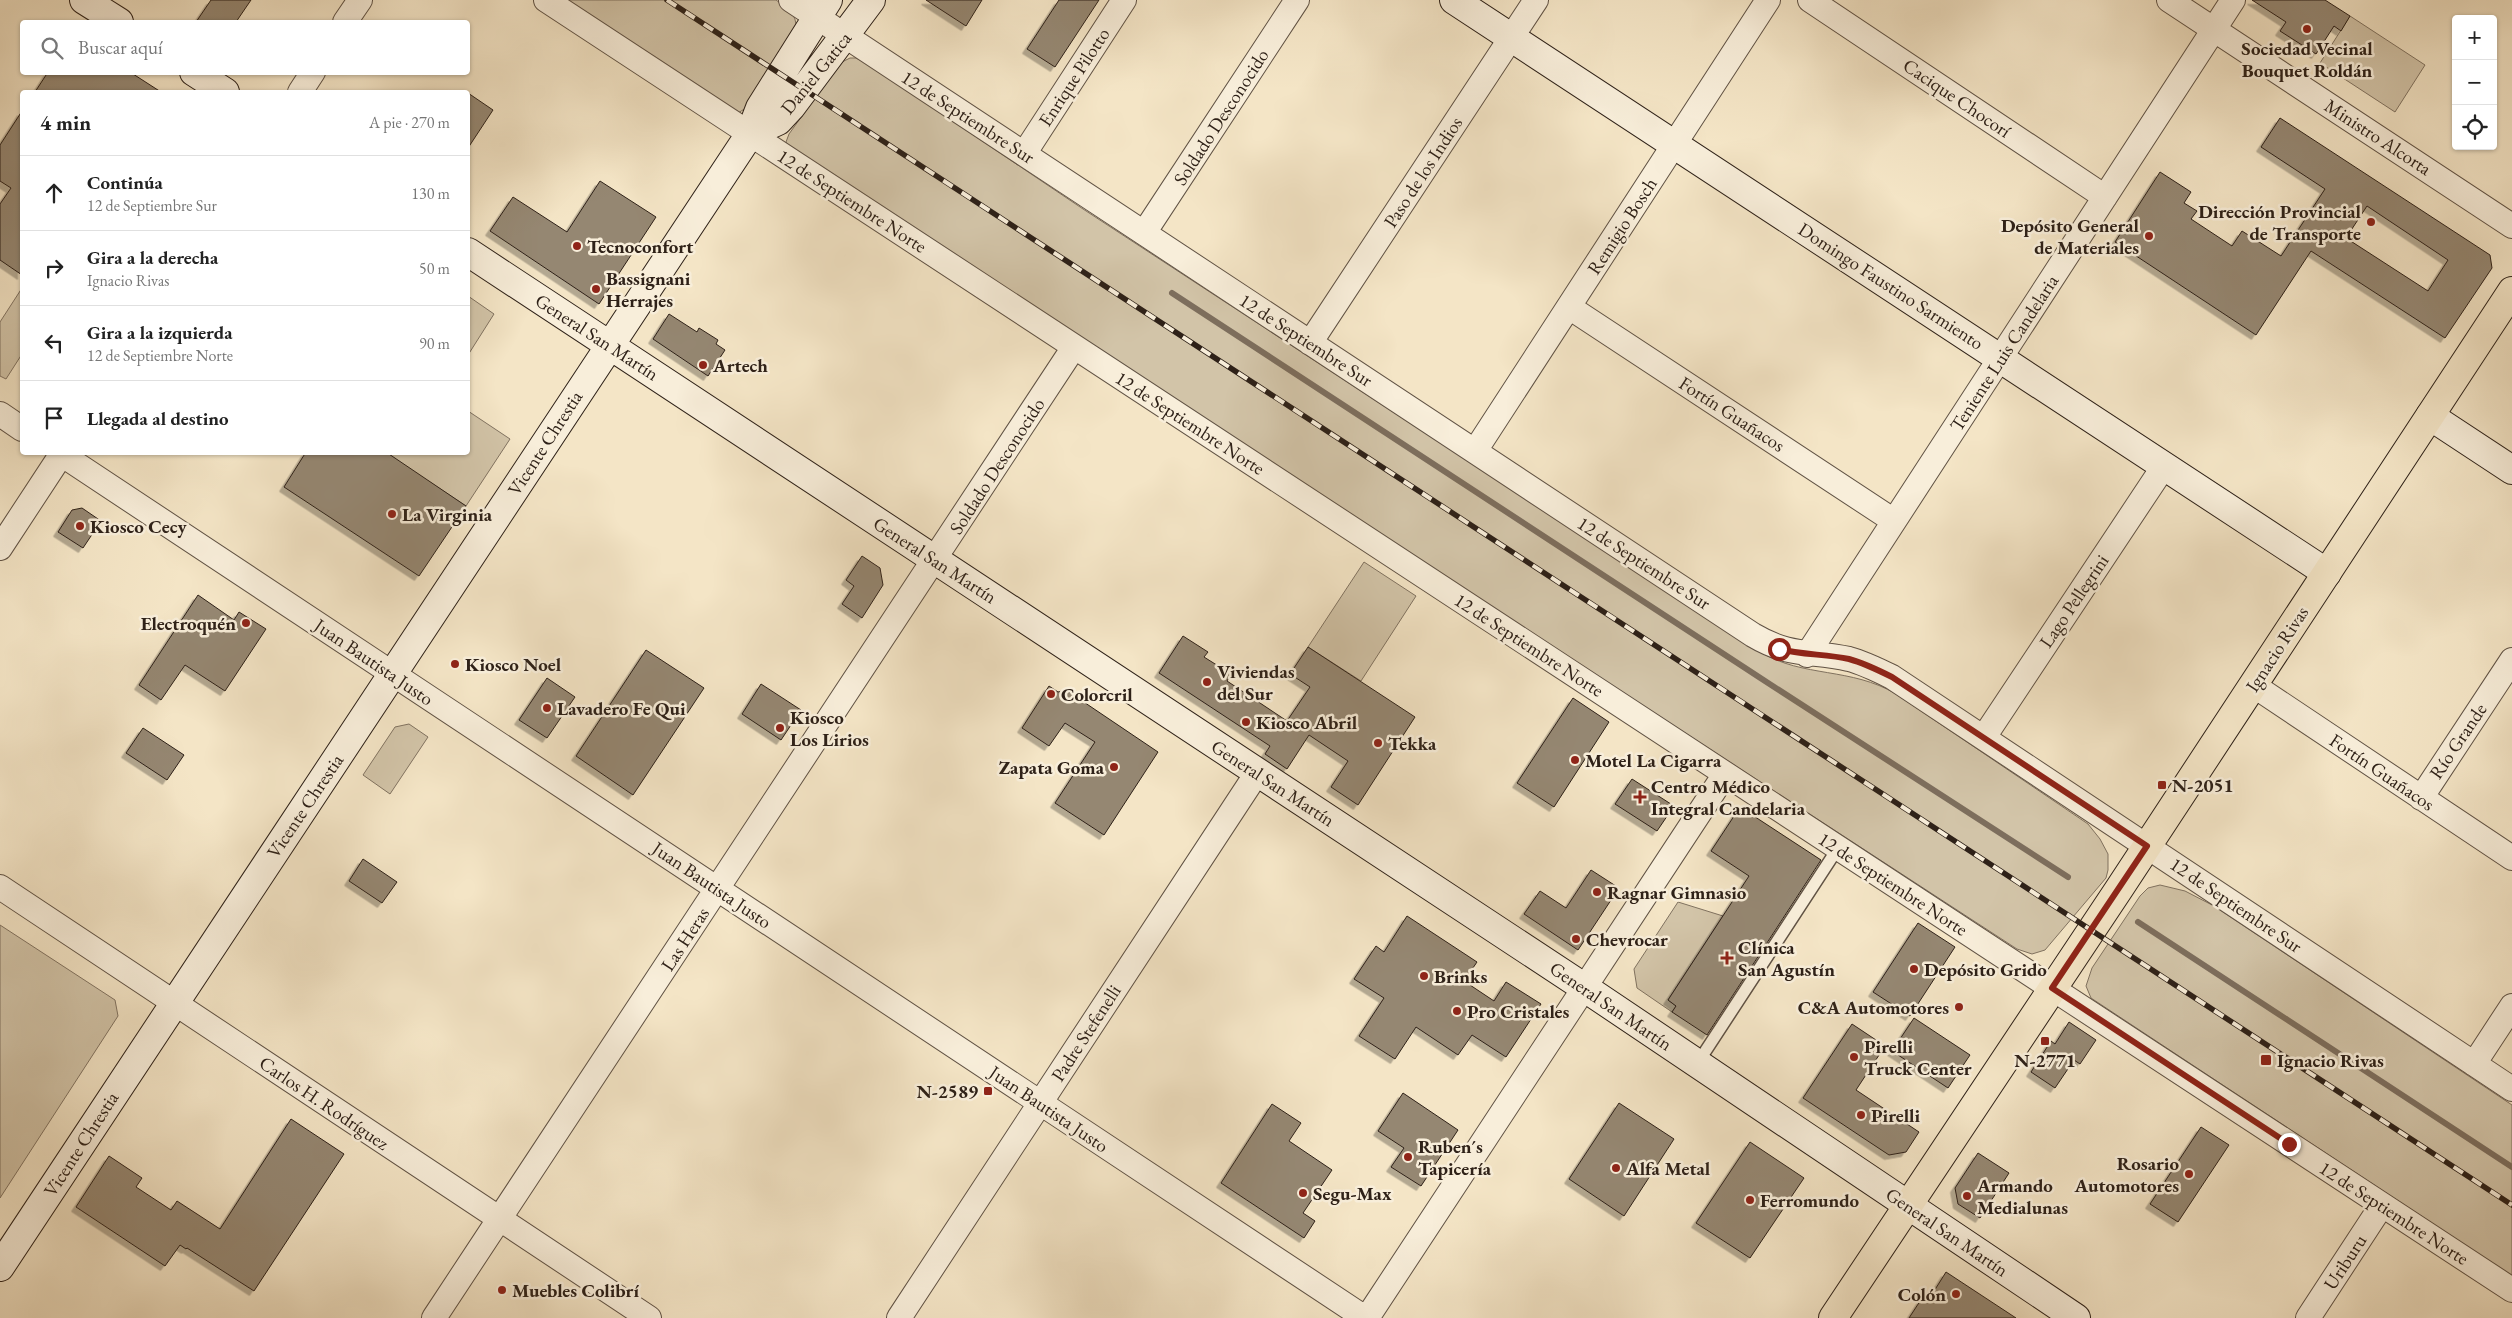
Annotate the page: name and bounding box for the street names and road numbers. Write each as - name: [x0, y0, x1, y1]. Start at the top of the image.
- street label: Enrique Pilotto: [1033, 23, 1115, 131]
- street label: Daniel Gatica: [775, 26, 857, 120]
- street label: Soldado Desconocido: [1167, 44, 1275, 190]
- street label: Cacique Chocorí: [1898, 53, 2016, 144]
- street label: 12 de Septiembre Sur: [896, 64, 1040, 170]
- street label: Ministro Alcorta: [2320, 93, 2437, 181]
- street label: Paso de los Indios: [1378, 112, 1468, 232]
- street label: 12 de Septiembre Norte: [773, 143, 931, 259]
- street label: Remigio Bosch: [1581, 173, 1663, 279]
- street label: Domingo Faustino Sarmiento: [1793, 217, 1989, 355]
- street label: Teniente Luis Candelaria: [1944, 270, 2064, 436]
- street label: 12 de Septiembre Sur: [1234, 287, 1378, 393]
- street label: General San Martín: [530, 288, 664, 386]
- street label: 12 de Septiembre Norte: [1111, 365, 1269, 481]
- street label: Fortín Guañacos: [1674, 370, 1790, 458]
- street label: Vicente Chrestia: [502, 385, 588, 500]
- street label: Soldado Desconocido: [943, 393, 1051, 539]
- street label: 12 de Septiembre Sur: [1572, 510, 1716, 616]
- street label: General San Martín: [868, 511, 1002, 609]
- street label: Lago Pellegrini: [2034, 549, 2115, 653]
- street label: 12 de Septiembre Norte: [1450, 587, 1608, 703]
- street label: Ignacio Rivas: [2240, 601, 2314, 697]
- street label: Juan Bautista Justo: [308, 612, 438, 711]
- street label: Río Grande: [2424, 698, 2492, 784]
- street label: Fortín Guañacos: [2325, 728, 2439, 816]
- street label: General San Martín: [1206, 734, 1340, 832]
- street label: Vicente Chrestia: [261, 749, 349, 863]
- street label: 12 de Septiembre Norte: [1814, 826, 1972, 942]
- street label: Juan Bautista Justo: [646, 835, 776, 934]
- street label: 12 de Septiembre Sur: [2165, 851, 2307, 959]
- street label: Las Heras: [655, 902, 715, 976]
- street label: General San Martín: [1545, 956, 1677, 1056]
- street label: Padre Stefenelli: [1045, 979, 1127, 1086]
- street label: Carlos H. Rodríguez: [254, 1050, 394, 1156]
- street label: Juan Bautista Justo: [983, 1059, 1113, 1158]
- street label: Vicente Chrestia: [38, 1086, 124, 1201]
- street label: 12 de Septiembre Norte: [2315, 1155, 2473, 1271]
- street label: General San Martín: [1881, 1182, 2013, 1282]
- street label: Uriburu: [2318, 1230, 2372, 1294]

